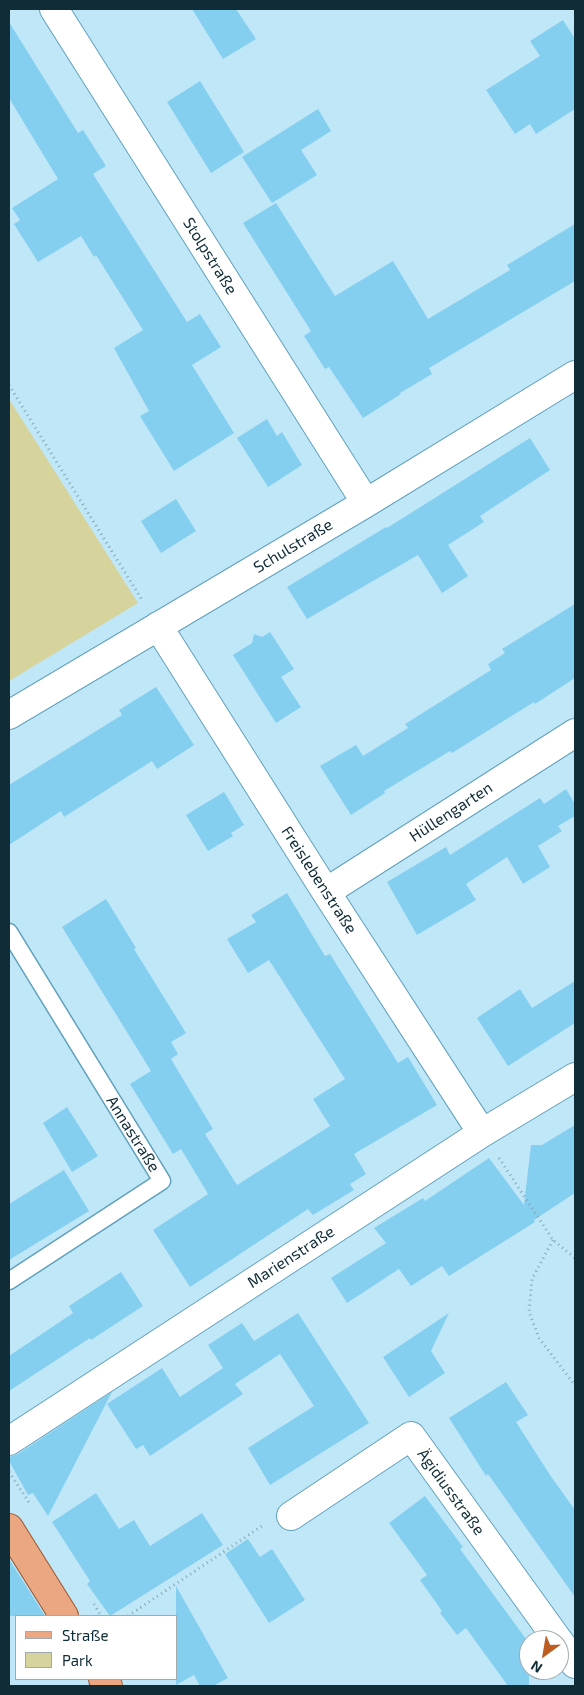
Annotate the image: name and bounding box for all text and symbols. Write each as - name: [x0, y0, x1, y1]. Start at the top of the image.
- street label: Stolpstraße: [179, 214, 241, 298]
- street label: Schulstraße: [250, 515, 336, 577]
- street label: Hüllengarten: [406, 778, 496, 846]
- street label: Freislebenstraße: [277, 823, 361, 937]
- street label: Annastraße: [102, 1092, 164, 1176]
- street label: Marienstraße: [244, 1222, 338, 1292]
- street label: Ägidiusstraße: [413, 1445, 489, 1539]
- legend: [15, 1615, 178, 1680]
- text: Straße: [62, 1626, 108, 1644]
- north arrow: [519, 1630, 569, 1680]
- text: Park: [62, 1651, 93, 1669]
- text: N: [528, 1657, 545, 1677]

